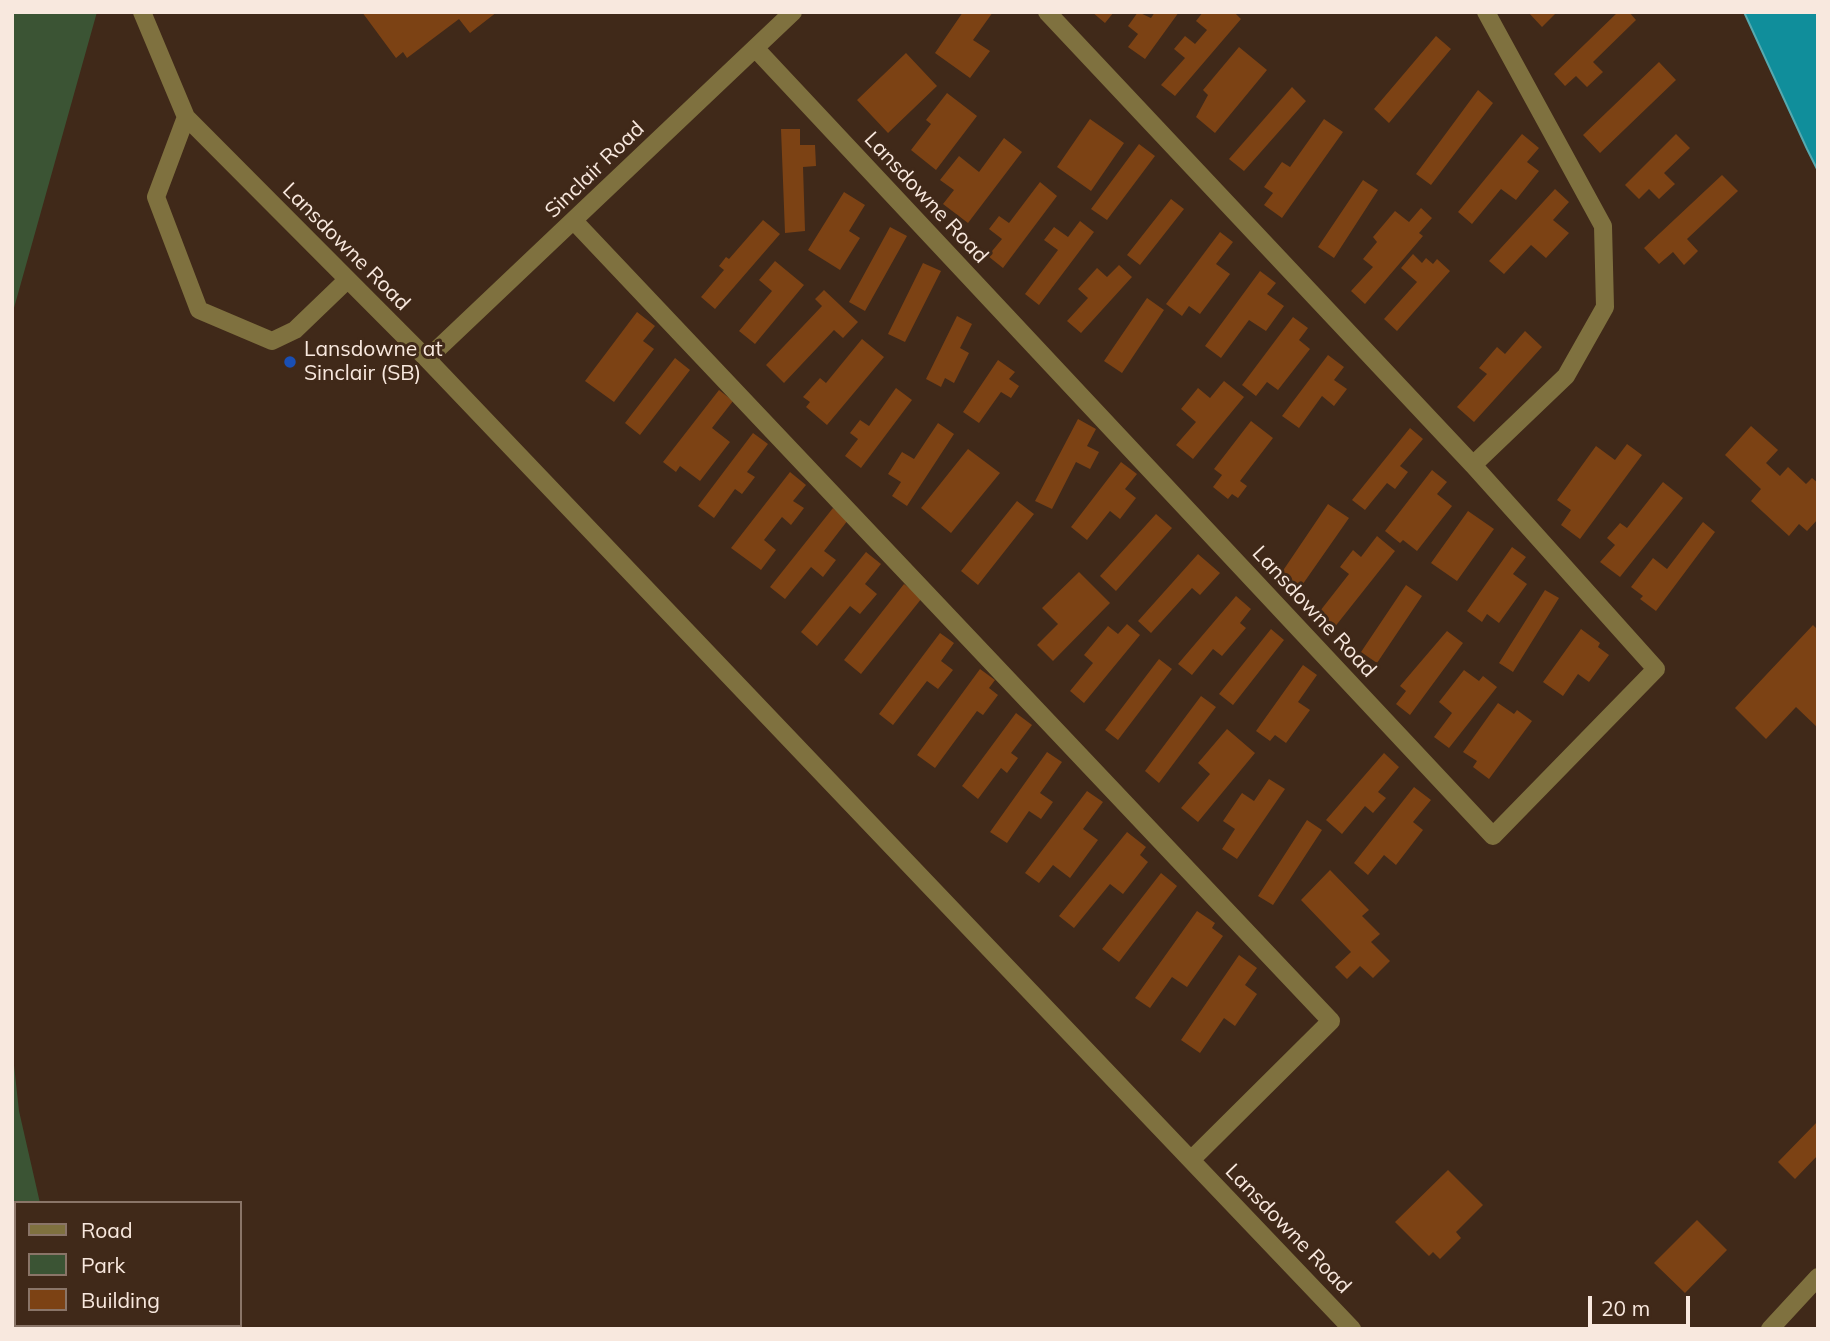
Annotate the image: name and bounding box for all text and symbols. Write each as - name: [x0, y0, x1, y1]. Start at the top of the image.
- street label: Sinclair Road: [540, 116, 650, 224]
- street label: Lansdowne Road: [859, 127, 993, 269]
- street label: Lansdowne Road: [277, 178, 415, 316]
- place label: Lansdowne at Sinclair (SB): [304, 337, 443, 387]
- marker: Lansdowne at Sinclair (SB): [282, 354, 298, 370]
- street label: Lansdowne Road: [1247, 541, 1381, 683]
- street label: Lansdowne Road: [1220, 1159, 1356, 1299]
- legend: [14, 1201, 242, 1327]
- text: Road: [81, 1217, 132, 1243]
- text: Park: [81, 1252, 125, 1278]
- scale bar: [1592, 1282, 1694, 1326]
- text: Building: [81, 1287, 160, 1313]
- text: 20 m: [1601, 1295, 1650, 1321]

